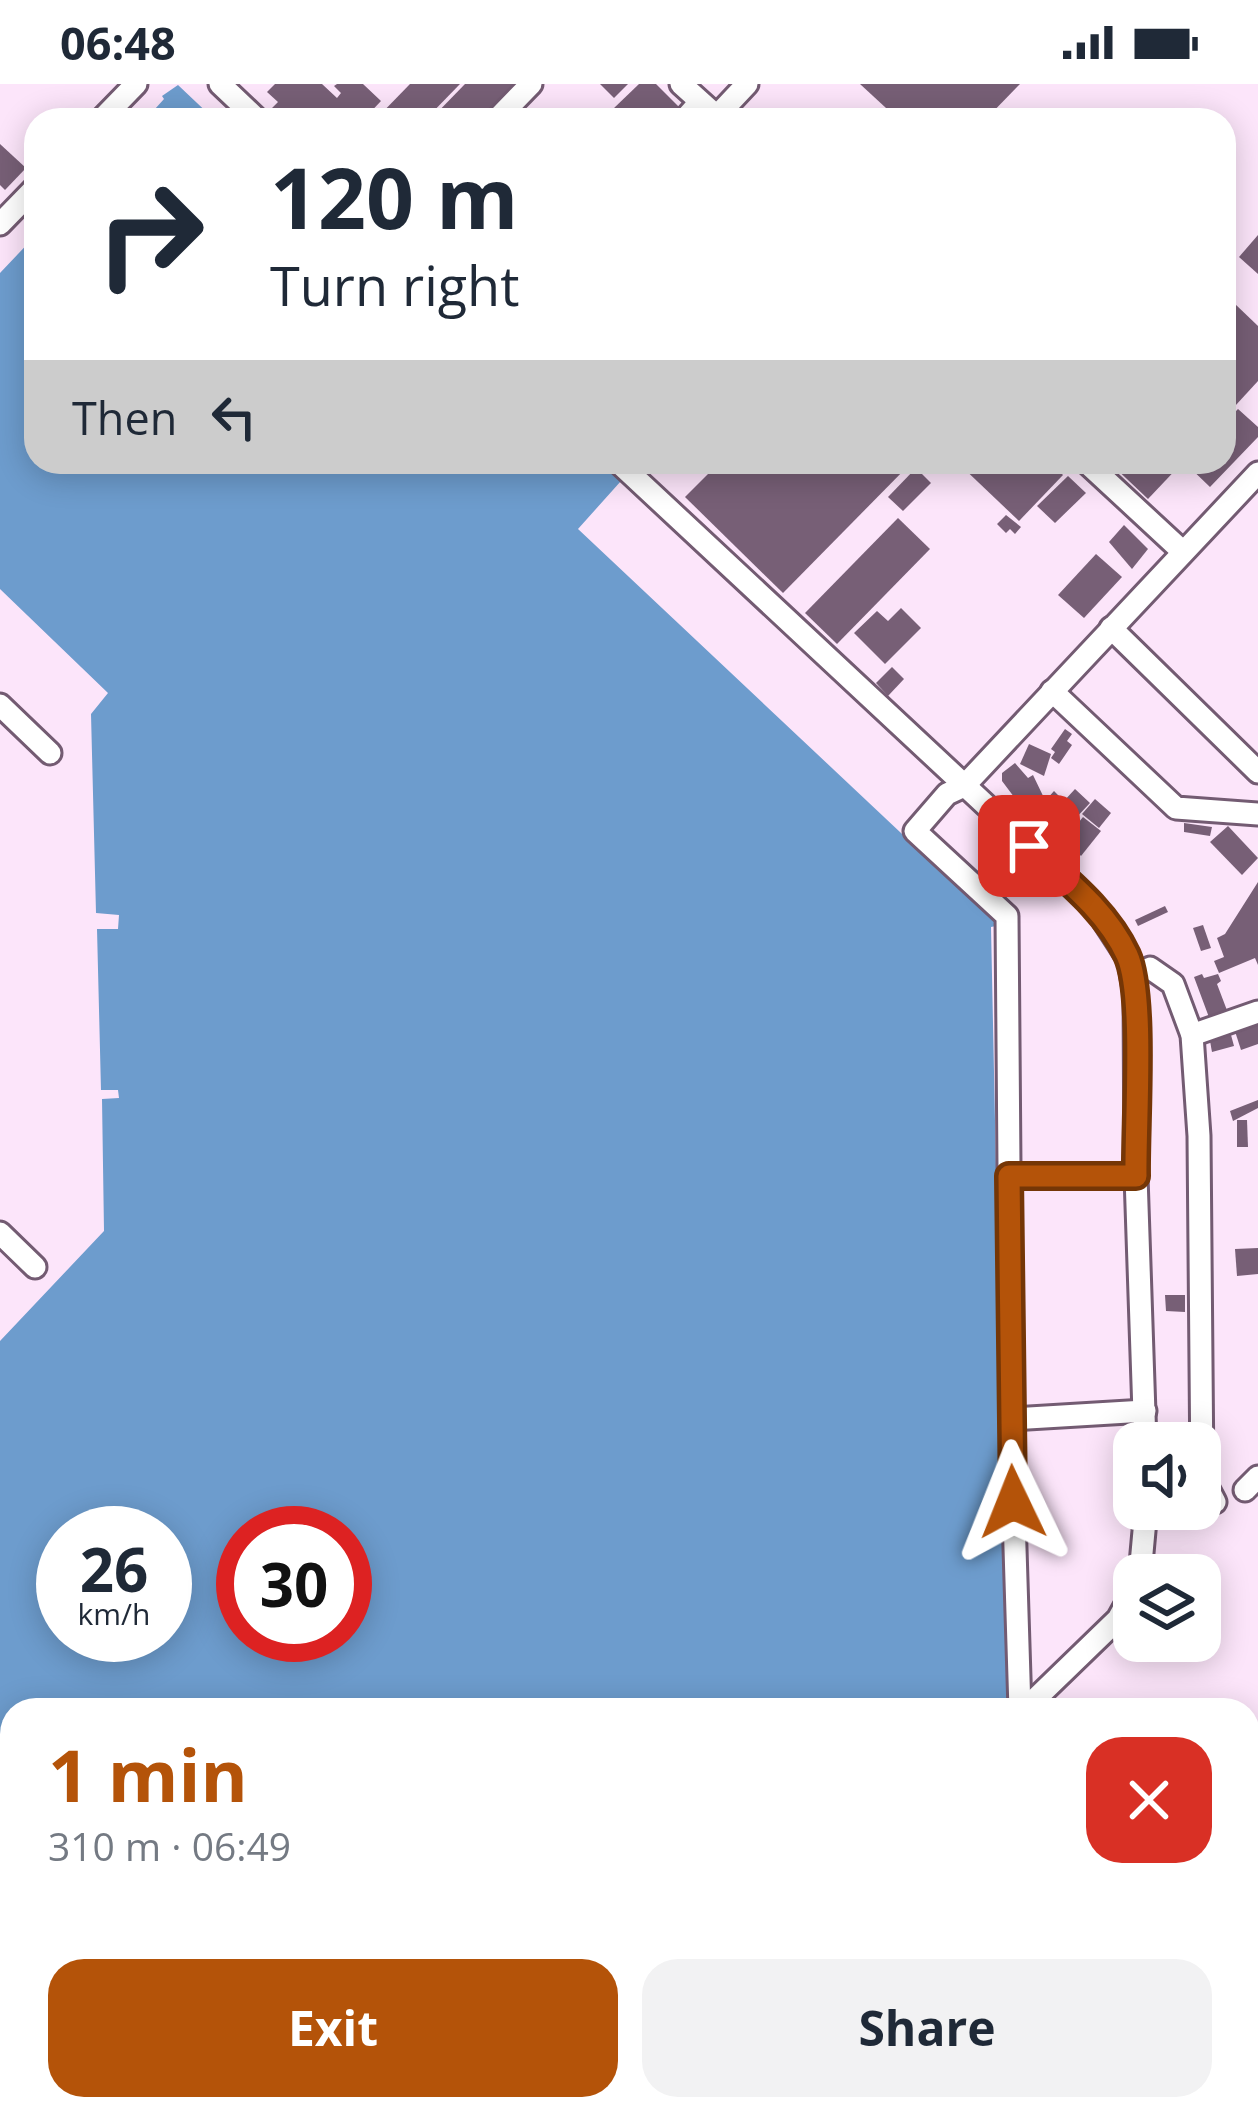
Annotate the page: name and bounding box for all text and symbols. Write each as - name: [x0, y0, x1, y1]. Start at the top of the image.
- text: 06:48: [60, 12, 176, 73]
- text: 120 m: [270, 139, 518, 254]
- icon: right: [72, 156, 228, 312]
- text: Turn right: [270, 248, 519, 322]
- icon: left: [201, 384, 267, 450]
- text: Then: [72, 387, 177, 448]
- pin: [978, 795, 1080, 897]
- icon: arrive: [996, 813, 1062, 879]
- map controls: [1113, 1422, 1221, 1662]
- button: sound: [1113, 1422, 1221, 1530]
- position arrow: [950, 1439, 1076, 1565]
- speed limit sign: 30: [216, 1506, 372, 1662]
- text: 26: [80, 1528, 148, 1610]
- button: layers: [1113, 1554, 1221, 1662]
- text: km/h: [78, 1593, 150, 1634]
- text: 1 min: [48, 1725, 248, 1823]
- button: close: [1086, 1737, 1212, 1863]
- text: 310 m · 06:49: [48, 1819, 291, 1872]
- button: Exit: [48, 1959, 618, 2097]
- button: Share: [642, 1959, 1212, 2097]

